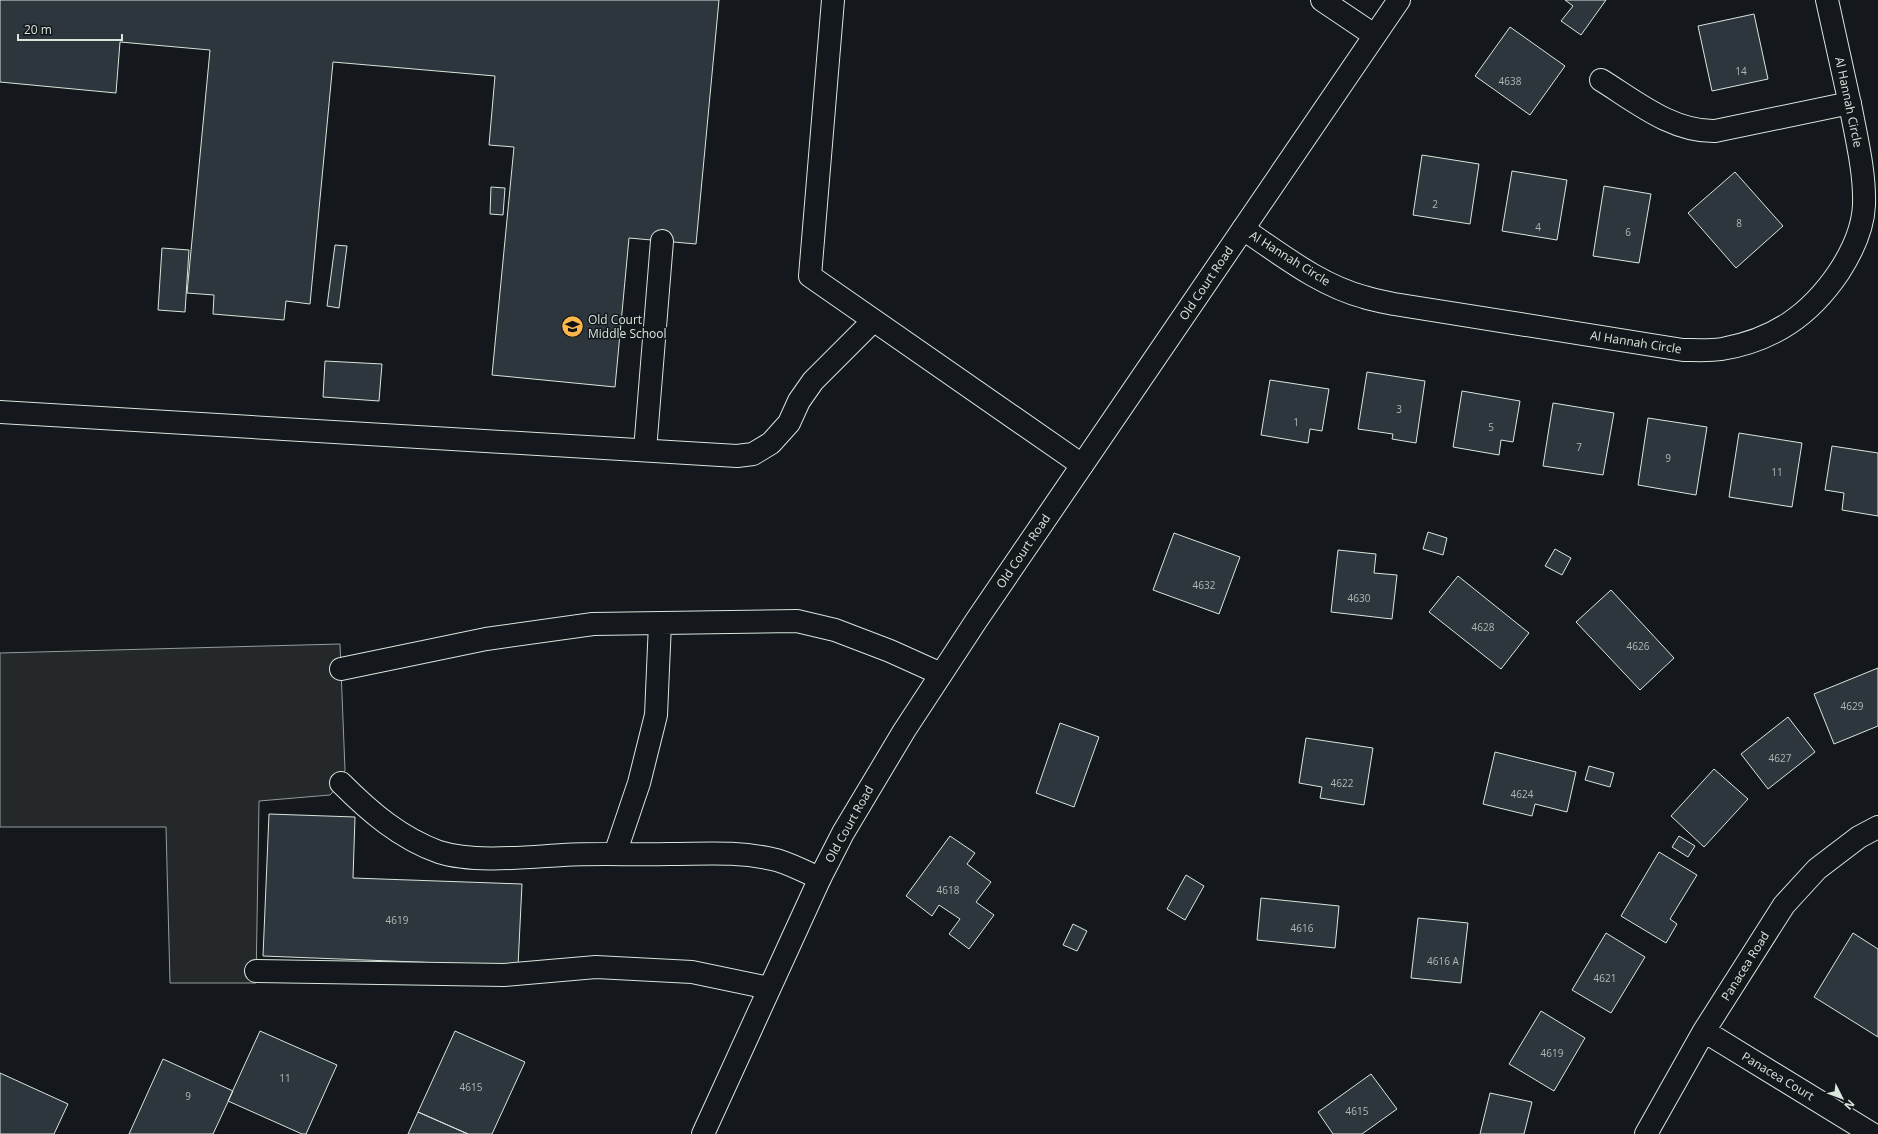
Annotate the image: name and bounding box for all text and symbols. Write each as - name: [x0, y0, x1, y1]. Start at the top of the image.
- scale bar: [18, 16, 122, 42]
- text: 20 m: [24, 21, 52, 38]
- street label: Al Hannah Circle: [1831, 55, 1867, 149]
- house number: 14: [1735, 64, 1747, 78]
- house number: 4638: [1499, 74, 1522, 88]
- house number: 2: [1432, 197, 1438, 211]
- house number: 8: [1736, 216, 1742, 230]
- house number: 4: [1535, 220, 1541, 234]
- house number: 6: [1625, 225, 1631, 239]
- street label: Al Hannah Circle: [1246, 226, 1334, 290]
- street label: Old Court Road: [1175, 243, 1237, 323]
- place label: Old Court Middle School: [588, 311, 667, 342]
- school or university icon: Old Court Middle School: [559, 313, 585, 339]
- street label: Al Hannah Circle: [1589, 326, 1683, 358]
- house number: 3: [1396, 402, 1402, 416]
- house number: 1: [1293, 415, 1299, 429]
- house number: 5: [1488, 420, 1494, 434]
- house number: 7: [1576, 440, 1582, 454]
- house number: 9: [1665, 451, 1671, 465]
- house number: 11: [1771, 465, 1783, 479]
- street label: Old Court Road: [992, 511, 1054, 591]
- house number: 4632: [1193, 578, 1216, 592]
- house number: 4630: [1348, 591, 1371, 605]
- house number: 4628: [1472, 620, 1495, 634]
- house number: 4626: [1627, 639, 1650, 653]
- house number: 4629: [1841, 699, 1864, 713]
- house number: 4627: [1769, 751, 1792, 765]
- house number: 4622: [1331, 776, 1354, 790]
- street label: Old Court Road: [821, 782, 877, 866]
- house number: 4624: [1511, 787, 1534, 801]
- house number: 4618: [937, 883, 960, 897]
- house number: 4619: [386, 913, 409, 927]
- house number: 4616: [1291, 921, 1314, 935]
- street label: Panacea Road: [1717, 928, 1773, 1004]
- house number: 4616 A: [1427, 954, 1460, 968]
- house number: 4621: [1594, 971, 1616, 985]
- house number: 4619: [1541, 1046, 1564, 1060]
- street label: Panacea Court: [1739, 1048, 1817, 1104]
- house number: 11: [279, 1071, 291, 1085]
- north arrow: [1822, 1078, 1862, 1118]
- house number: 4615: [460, 1080, 483, 1094]
- house number: 9: [185, 1089, 191, 1103]
- text: N: [1841, 1097, 1858, 1113]
- house number: 4615: [1346, 1104, 1369, 1118]

